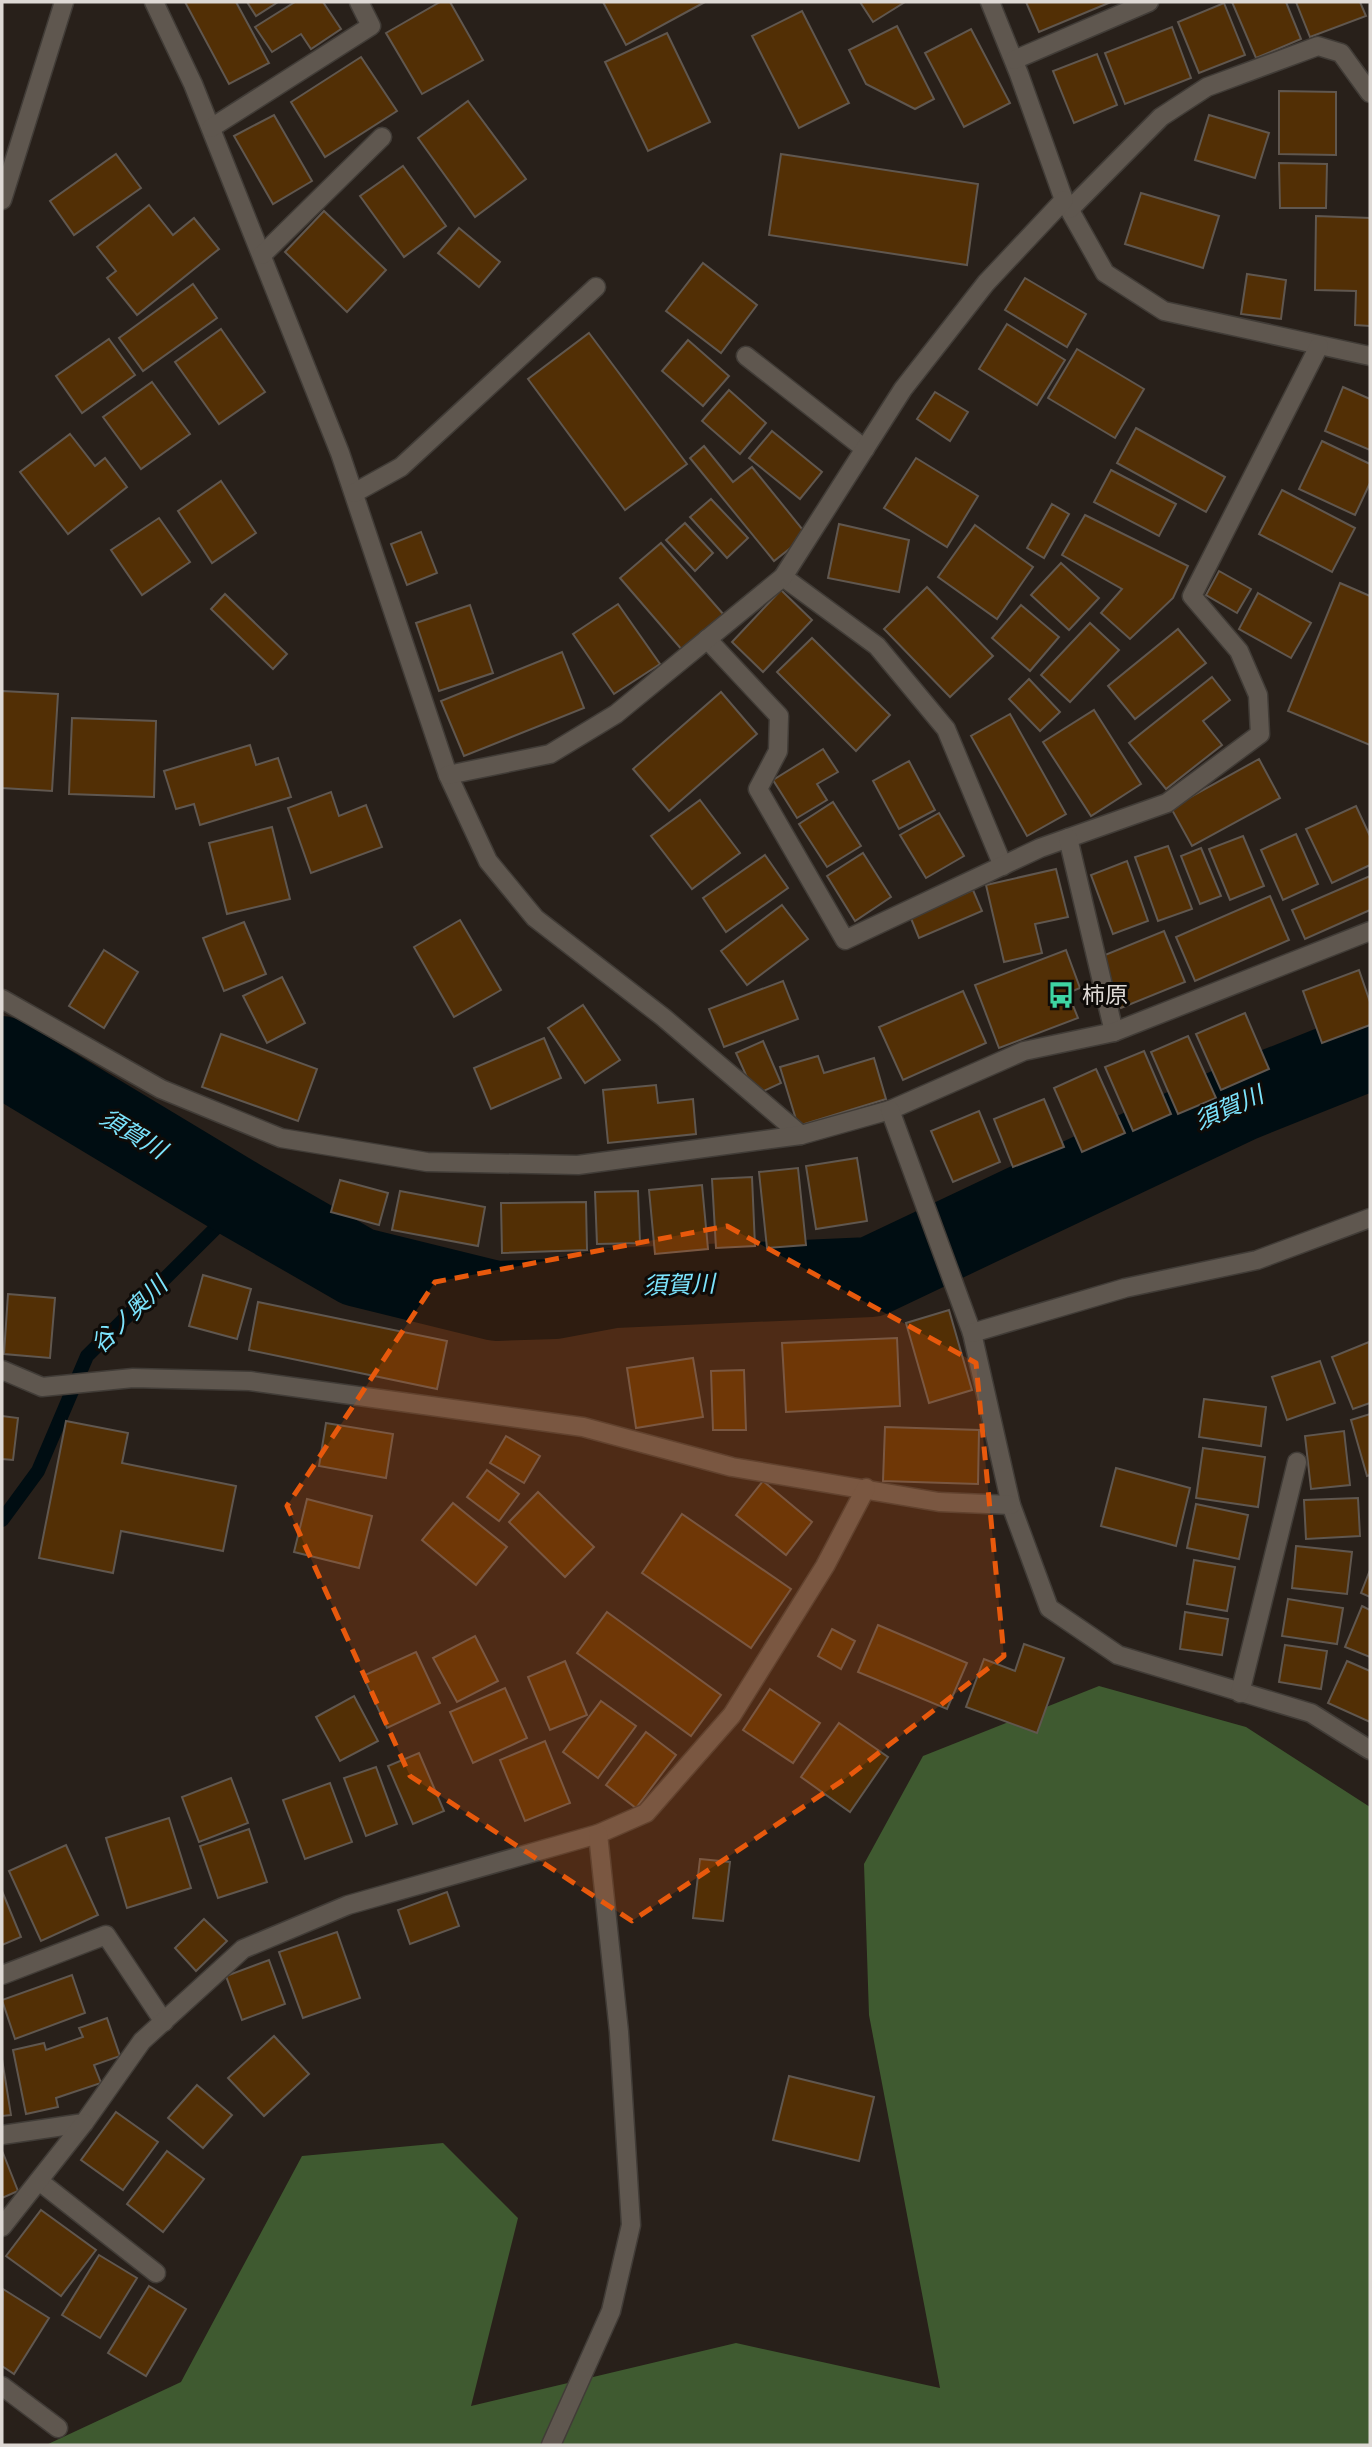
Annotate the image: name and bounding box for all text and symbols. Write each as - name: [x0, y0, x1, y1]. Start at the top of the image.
- bus stop icon: 柿原: [1046, 980, 1076, 1010]
- place label: 柿原: [1082, 982, 1128, 1009]
- water label: 須賀川: [1190, 1079, 1270, 1135]
- water label: 須賀川: [95, 1103, 174, 1166]
- water label: 谷ノ奥川: [85, 1269, 175, 1359]
- water label: 須賀川: [643, 1270, 718, 1300]

